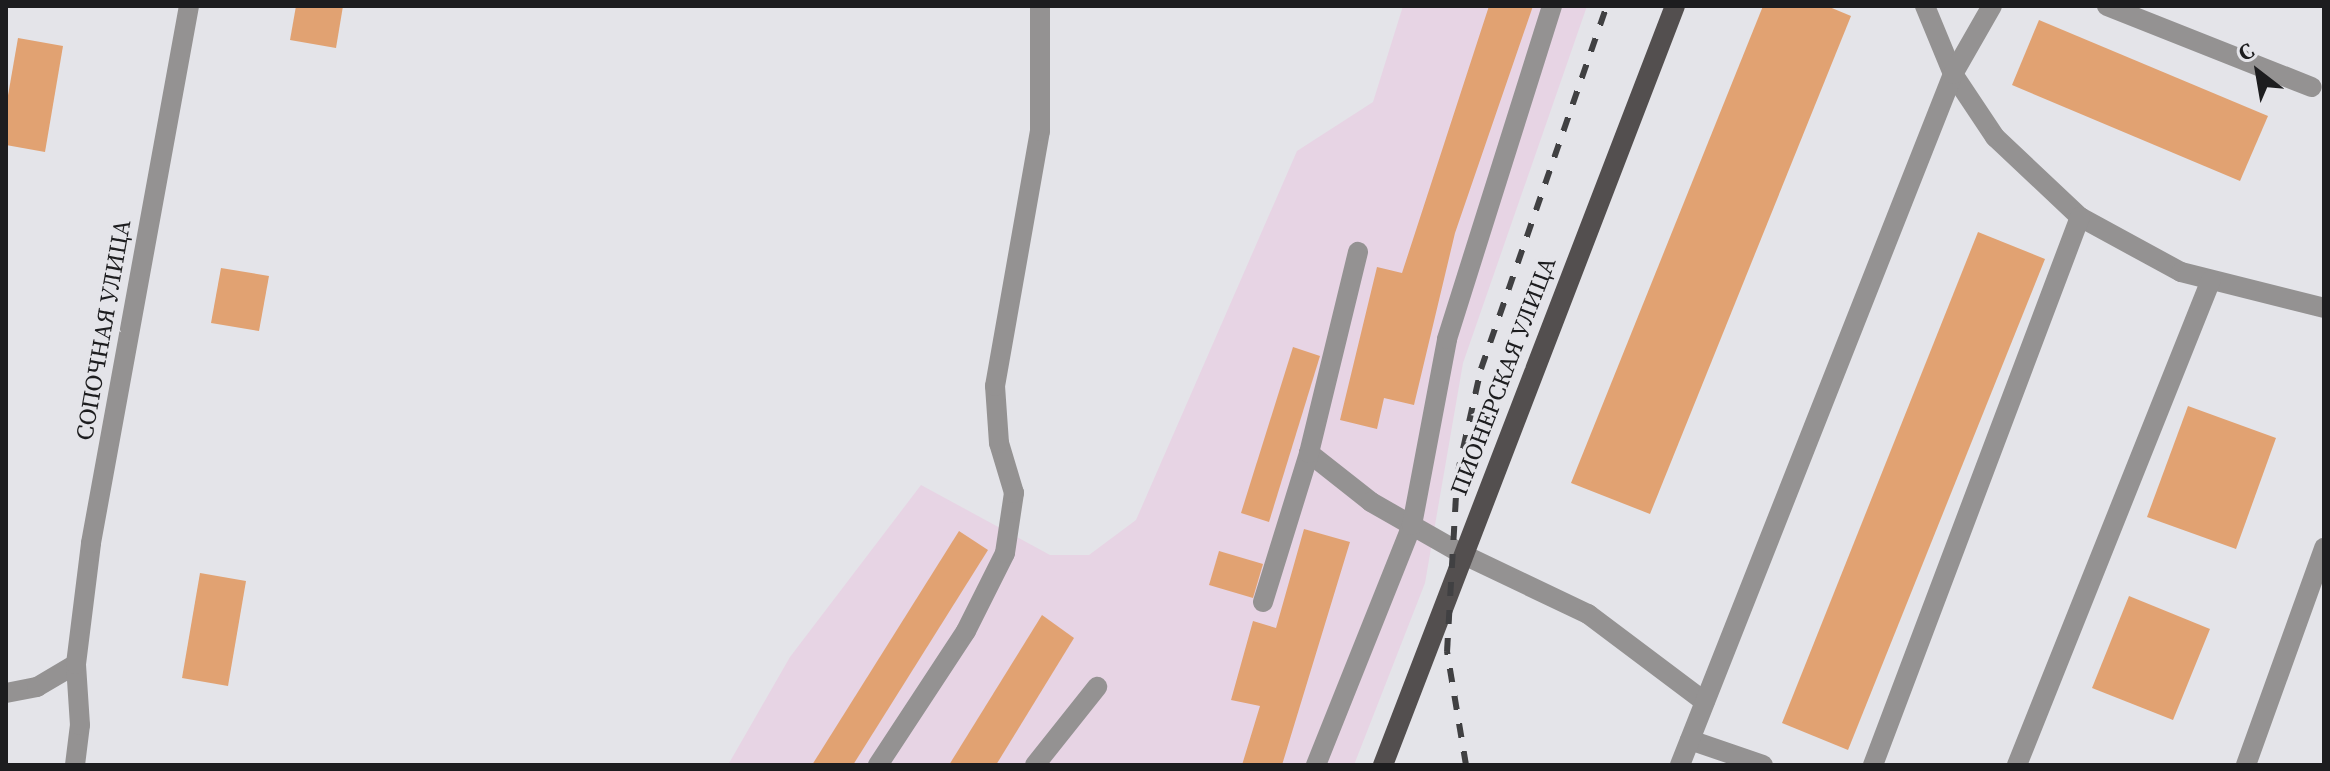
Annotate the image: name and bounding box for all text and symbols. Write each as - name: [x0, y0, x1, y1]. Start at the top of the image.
- north arrow: [2218, 32, 2298, 112]
- text: С: [2232, 35, 2259, 68]
- street label: СОПОЧНАЯ УЛИЦА: [69, 217, 137, 443]
- street label: ПИОНЕРСКАЯ УЛИЦА: [1444, 253, 1562, 499]

